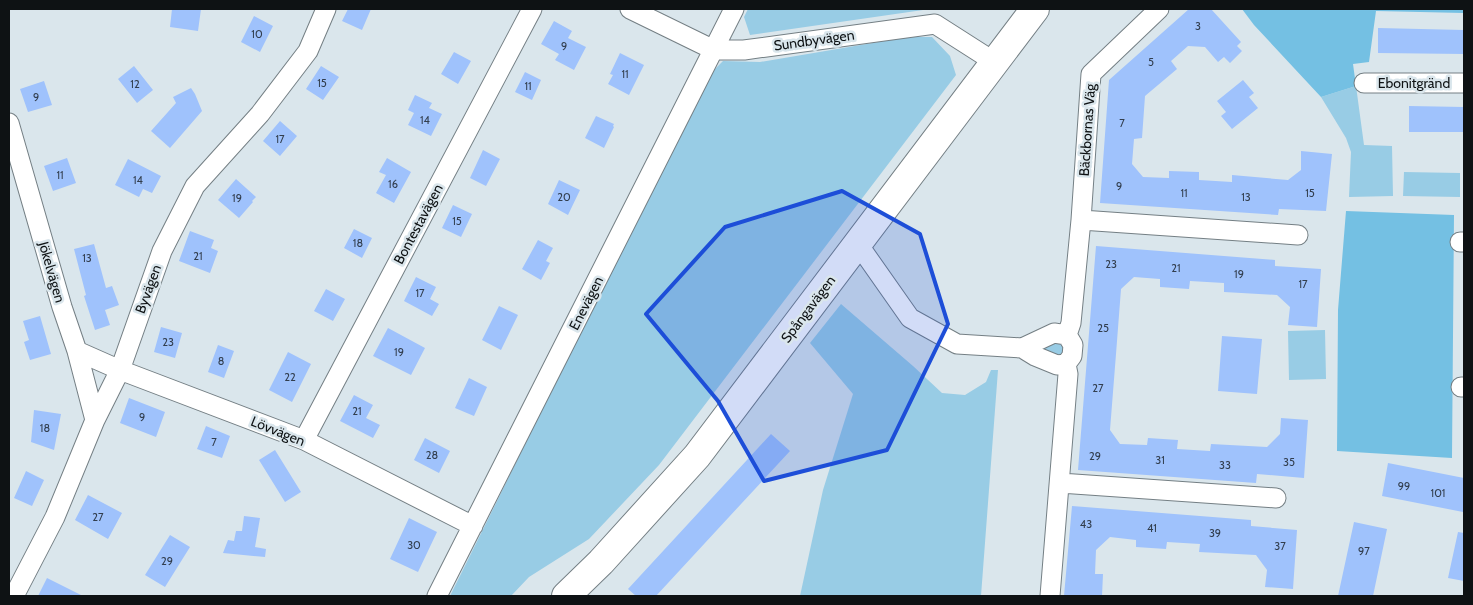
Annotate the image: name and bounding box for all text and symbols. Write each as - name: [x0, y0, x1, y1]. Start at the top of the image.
- house number: 3: [1195, 19, 1201, 33]
- street label: Sundbyvägen: [773, 25, 856, 55]
- house number: 10: [251, 27, 263, 41]
- house number: 9: [561, 39, 567, 53]
- house number: 5: [1148, 55, 1154, 69]
- house number: 11: [621, 67, 629, 81]
- street label: Ebonitgränd: [1378, 74, 1450, 92]
- house number: 15: [317, 76, 327, 90]
- house number: 12: [130, 77, 140, 91]
- house number: 11: [524, 79, 532, 93]
- street label: Bäckbornas Väg: [1075, 82, 1099, 177]
- house number: 9: [33, 90, 39, 104]
- house number: 14: [420, 113, 431, 127]
- house number: 7: [1119, 116, 1125, 130]
- house number: 17: [275, 132, 285, 146]
- house number: 11: [56, 168, 64, 182]
- house number: 14: [133, 173, 144, 187]
- house number: 16: [388, 177, 398, 191]
- house number: 9: [1116, 179, 1122, 193]
- street label: Bontestavägen: [389, 181, 447, 267]
- house number: 11: [1180, 186, 1188, 200]
- house number: 15: [1305, 186, 1315, 200]
- house number: 20: [557, 190, 571, 204]
- house number: 13: [1241, 190, 1251, 204]
- house number: 19: [232, 191, 242, 205]
- house number: 15: [452, 214, 462, 228]
- house number: 18: [353, 236, 363, 250]
- street label: Jökelvägen: [34, 238, 69, 305]
- house number: 21: [193, 249, 203, 263]
- house number: 13: [82, 251, 92, 265]
- house number: 23: [1105, 257, 1117, 271]
- house number: 21: [1171, 261, 1181, 275]
- street label: Byvägen: [131, 262, 165, 316]
- house number: 19: [1234, 267, 1244, 281]
- street label: Spångavägen: [777, 272, 839, 346]
- street label: Enevägen: [565, 273, 607, 333]
- house number: 17: [1298, 277, 1308, 291]
- house number: 17: [415, 286, 425, 300]
- house number: 25: [1097, 321, 1109, 335]
- house number: 23: [162, 335, 174, 349]
- house number: 19: [394, 345, 404, 359]
- house number: 8: [218, 354, 224, 368]
- house number: 22: [284, 370, 296, 384]
- house number: 27: [1092, 381, 1104, 395]
- house number: 21: [352, 404, 362, 418]
- house number: 9: [139, 410, 145, 424]
- street label: Lövvägen: [248, 412, 308, 450]
- house number: 18: [40, 421, 50, 435]
- house number: 7: [211, 435, 217, 449]
- house number: 28: [426, 448, 438, 462]
- house number: 29: [1089, 449, 1101, 463]
- house number: 31: [1155, 453, 1165, 467]
- house number: 35: [1283, 455, 1295, 469]
- house number: 33: [1219, 458, 1231, 472]
- house number: 99: [1398, 479, 1410, 493]
- house number: 101: [1431, 486, 1445, 500]
- house number: 27: [92, 510, 104, 524]
- house number: 43: [1080, 517, 1092, 531]
- house number: 41: [1147, 521, 1157, 535]
- house number: 39: [1209, 526, 1221, 540]
- house number: 30: [407, 538, 421, 552]
- house number: 37: [1274, 539, 1286, 553]
- house number: 97: [1358, 544, 1370, 558]
- house number: 29: [161, 554, 173, 568]

